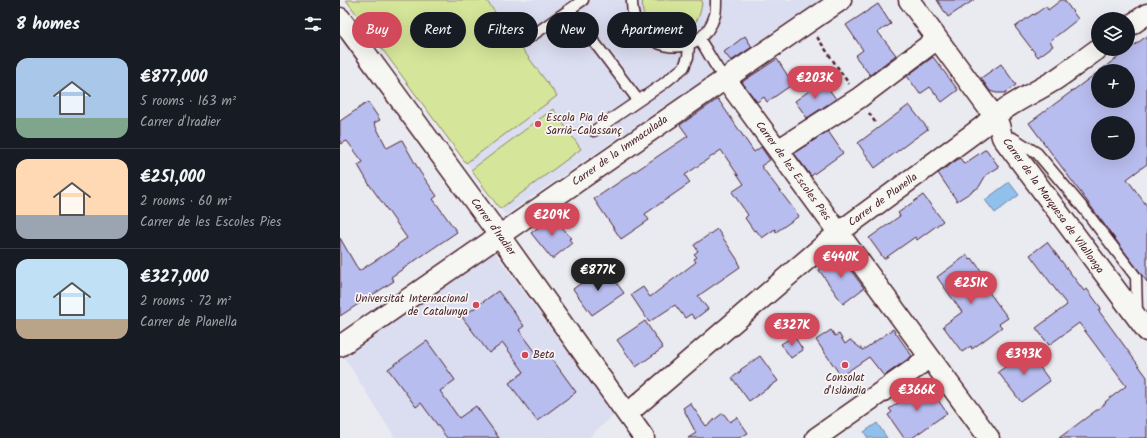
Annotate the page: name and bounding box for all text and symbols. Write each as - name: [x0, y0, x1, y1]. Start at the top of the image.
- text: 8 homes: [16, 11, 80, 38]
- chip: Buy: [352, 12, 402, 48]
- chip: Rent: [410, 12, 466, 48]
- chip: Filters: [474, 12, 538, 48]
- chip: New: [546, 12, 599, 48]
- chip: Apartment: [607, 12, 697, 48]
- map controls: [1091, 12, 1135, 160]
- button: layers: [1091, 12, 1135, 56]
- icon: filters: [302, 13, 324, 35]
- text: €877,000: [140, 64, 207, 91]
- button: +: [1091, 64, 1135, 108]
- pin: €203K: [787, 66, 843, 100]
- text: €203K: [796, 68, 834, 89]
- icon: home: [48, 74, 96, 122]
- text: 5 rooms · 163 m²: [140, 91, 236, 112]
- place label: Escola Pia de Sarrià-Calassanç: [546, 109, 622, 140]
- street label: Carrer de la Immaculada: [568, 111, 672, 191]
- text: Carrer d'Iradier: [140, 112, 220, 133]
- button: −: [1091, 116, 1135, 160]
- street label: Carrer de les Escoles Pies: [751, 117, 836, 225]
- marker: Escola Pia de Sarrià-Calassanç: [533, 119, 543, 129]
- street label: Carrer de la Marquesa de Vilallonga: [997, 134, 1109, 278]
- text: €251,000: [140, 164, 205, 191]
- street label: Carrer de Planella: [845, 169, 921, 231]
- icon: home: [48, 175, 96, 223]
- text: 2 rooms · 60 m²: [140, 191, 232, 212]
- street label: Carrer d'Iradier: [466, 194, 521, 261]
- pin: €209K: [524, 203, 580, 237]
- text: €209K: [534, 205, 570, 226]
- text: Carrer de les Escoles Pies: [140, 212, 281, 233]
- pin: €440K: [813, 245, 869, 279]
- text: €440K: [823, 247, 859, 268]
- pin: €877K: [570, 258, 626, 292]
- text: €877K: [580, 260, 616, 281]
- text: €327,000: [140, 264, 209, 291]
- pin: €251K: [943, 271, 999, 305]
- text: €251K: [954, 273, 988, 294]
- icon: home: [48, 275, 96, 323]
- place label: Universitat Internacional de Catalunya: [355, 290, 468, 321]
- text: 2 rooms · 72 m²: [140, 291, 231, 312]
- marker: Universitat Internacional de Catalunya: [471, 300, 481, 310]
- text: Carrer de Planella: [140, 312, 237, 333]
- pin: €327K: [764, 313, 820, 347]
- text: €327K: [774, 315, 810, 336]
- pin: €393K: [996, 342, 1052, 376]
- text: €393K: [1006, 344, 1042, 365]
- place label: Beta: [533, 346, 554, 364]
- marker: Beta: [520, 350, 530, 360]
- marker: Consolat d'Islàndia: [840, 360, 850, 370]
- place label: Consolat d'Islàndia: [824, 369, 866, 400]
- pin: €366K: [889, 378, 945, 412]
- text: €366K: [898, 380, 936, 401]

